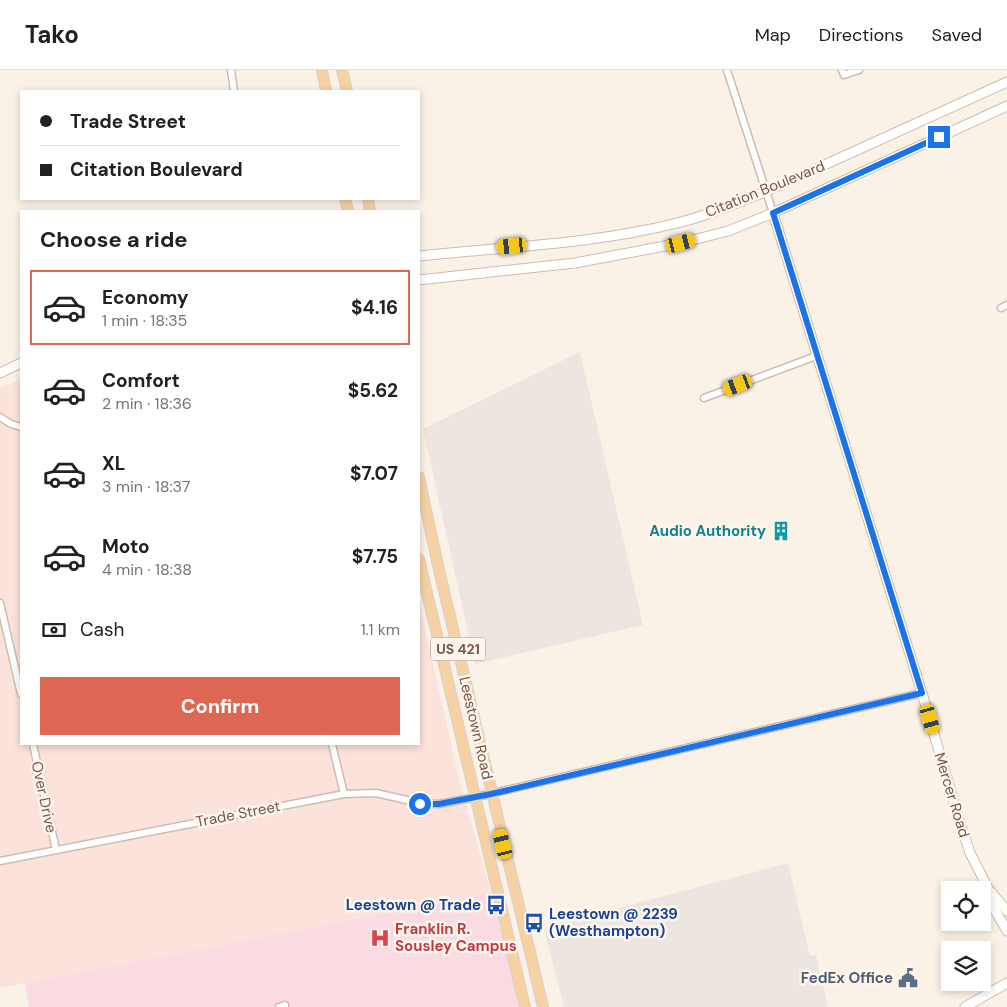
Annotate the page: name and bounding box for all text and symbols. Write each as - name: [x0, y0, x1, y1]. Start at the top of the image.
- text: Tako: [25, 19, 79, 50]
- text: Map: [755, 23, 791, 47]
- text: Directions: [819, 23, 904, 47]
- text: Saved: [932, 23, 982, 47]
- text: Trade Street: [70, 109, 186, 134]
- route end: [928, 126, 950, 148]
- street label: Citation Boulevard: [702, 156, 828, 222]
- text: Citation Boulevard: [70, 157, 243, 182]
- text: Choose a ride: [40, 225, 188, 254]
- car: [664, 232, 697, 254]
- car: [496, 237, 527, 255]
- icon: car: [42, 285, 87, 330]
- text: Economy: [102, 285, 189, 310]
- text: $4.16: [351, 295, 398, 320]
- text: 1 min · 18:35: [102, 310, 187, 331]
- icon: car: [42, 368, 87, 413]
- text: Comfort: [102, 368, 180, 393]
- car: [721, 373, 754, 397]
- text: $5.62: [348, 378, 398, 403]
- text: 2 min · 18:36: [102, 393, 192, 414]
- icon: car: [42, 451, 87, 496]
- text: XL: [102, 451, 125, 476]
- text: $7.07: [350, 461, 398, 486]
- text: 3 min · 18:37: [102, 476, 190, 497]
- building icon: Audio Authority: [770, 520, 792, 542]
- place label: Audio Authority: [649, 521, 766, 541]
- icon: car: [42, 534, 87, 579]
- text: Moto: [102, 534, 150, 559]
- text: $7.75: [352, 544, 398, 569]
- text: 4 min · 18:38: [102, 559, 192, 580]
- icon: cash: [40, 616, 68, 644]
- text: Cash: [80, 617, 124, 642]
- text: 1.1 km: [361, 619, 400, 640]
- road number: US 421: [430, 638, 486, 660]
- street label: Leestown Road: [454, 675, 498, 781]
- button: Confirm: [40, 677, 400, 735]
- car: [918, 703, 941, 735]
- street label: Mercer Road: [930, 750, 974, 840]
- street label: Over Drive: [27, 759, 61, 835]
- route start: [409, 793, 431, 815]
- street label: Trade Street: [194, 796, 282, 832]
- car: [492, 828, 513, 860]
- map controls: [941, 881, 991, 991]
- button: locate: [941, 881, 991, 931]
- bus stop icon: Leestown @ Trade: [485, 894, 507, 916]
- place label: Leestown @ Trade: [346, 895, 481, 915]
- place label: Leestown @ 2239 (Westhampton): [549, 904, 678, 941]
- bus stop icon: Leestown @ 2239 (Westhampton): [523, 912, 545, 934]
- place label: Franklin R. Sousley Campus: [395, 919, 517, 956]
- hospital icon: Franklin R. Sousley Campus: [369, 927, 391, 949]
- button: layers: [941, 941, 991, 991]
- public building icon: FedEx Office: [897, 967, 919, 989]
- place label: FedEx Office: [801, 968, 893, 988]

